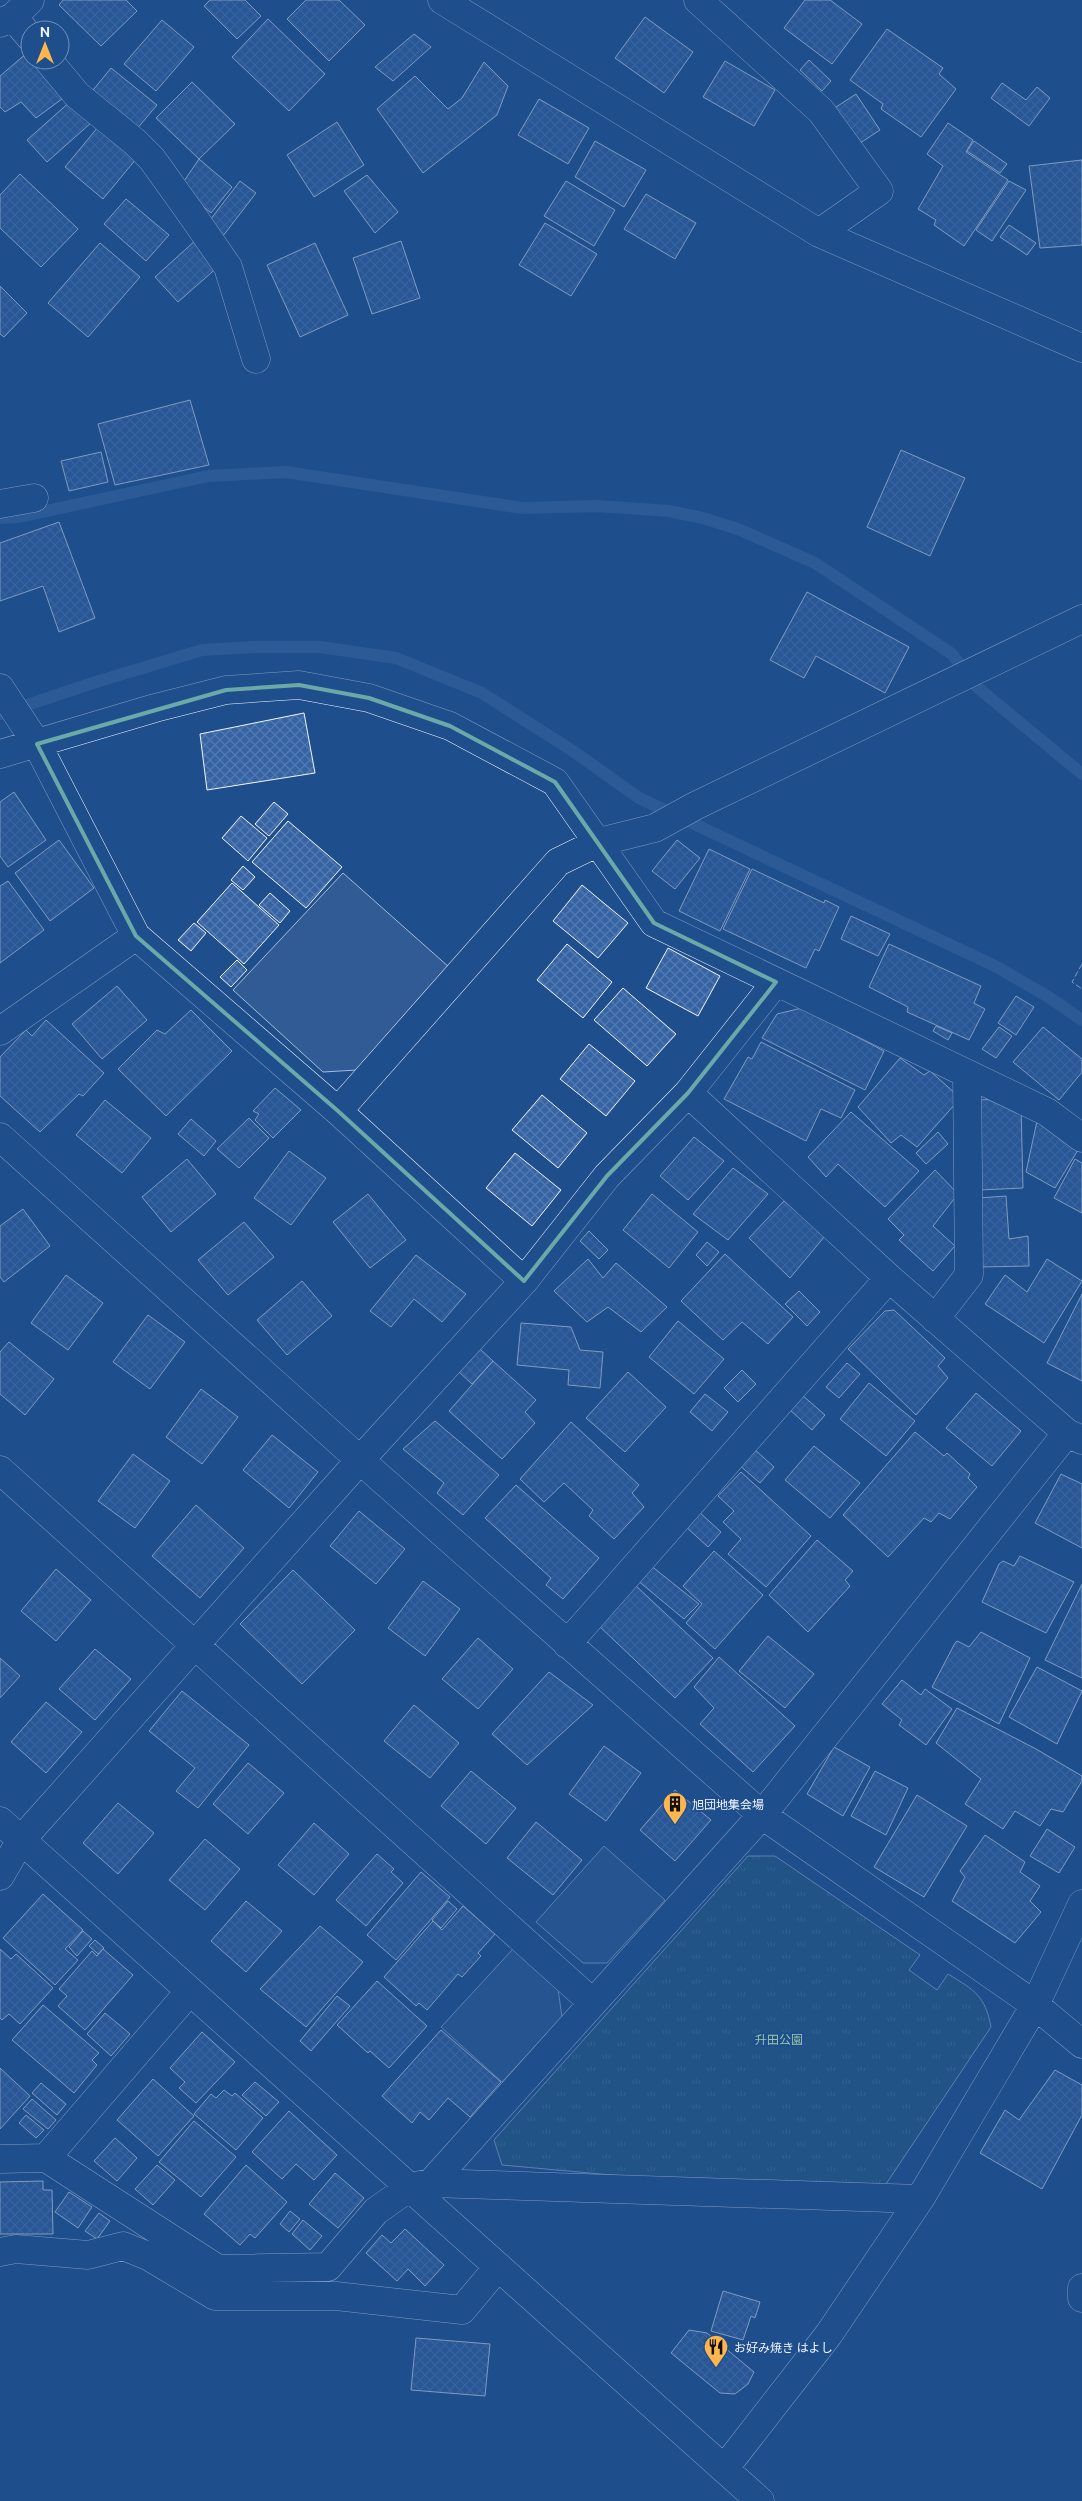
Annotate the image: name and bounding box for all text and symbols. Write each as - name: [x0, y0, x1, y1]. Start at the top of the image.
- north arrow: [20, 20, 70, 70]
- text: N: [40, 24, 50, 40]
- building icon: 旭団地集会場: [662, 1791, 688, 1825]
- place label: 旭団地集会場: [692, 1798, 764, 1811]
- park label: 升田公園: [755, 2033, 803, 2046]
- restaurant icon: お好み焼き はよし: [703, 2334, 729, 2368]
- place label: お好み焼き はよし: [734, 2341, 833, 2354]

